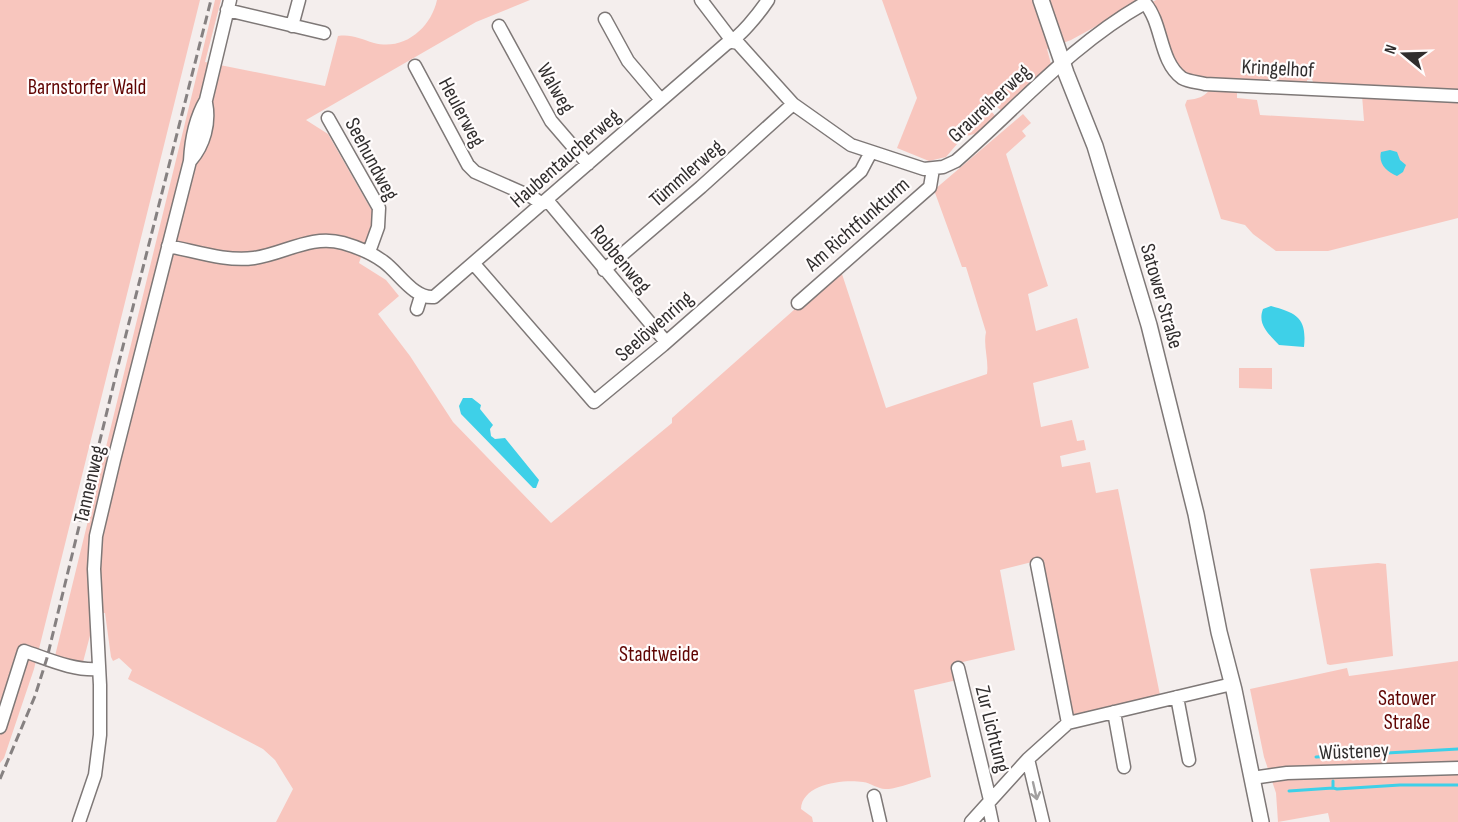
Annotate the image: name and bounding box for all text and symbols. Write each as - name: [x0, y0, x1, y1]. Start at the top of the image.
- north arrow: [1374, 24, 1434, 84]
- text: N: [1381, 42, 1402, 57]
- street label: Kringelhof: [1241, 54, 1316, 83]
- street label: Walweg: [531, 59, 580, 118]
- street label: Graureiherweg: [943, 59, 1036, 148]
- street label: Heulerweg: [433, 73, 490, 151]
- park label: Barnstorfer Wald: [28, 75, 146, 100]
- street label: Haubentaucherweg: [505, 104, 625, 213]
- street label: Seehundweg: [339, 114, 404, 205]
- street label: Tümmlerweg: [644, 134, 728, 212]
- street label: Am Richtfunkturm: [799, 172, 915, 277]
- street label: Robbenweg: [585, 220, 656, 299]
- street label: Satower Straße: [1135, 241, 1188, 351]
- street label: Seelöwenring: [610, 286, 698, 367]
- street label: Tannenweg: [68, 443, 111, 525]
- park label: Stadtweide: [619, 642, 699, 667]
- street label: Zur Lichtung: [970, 683, 1015, 775]
- park label: Satower Straße: [1378, 686, 1436, 735]
- street label: Wüsteney: [1319, 738, 1389, 765]
- one-way arrow: [1030, 781, 1042, 800]

